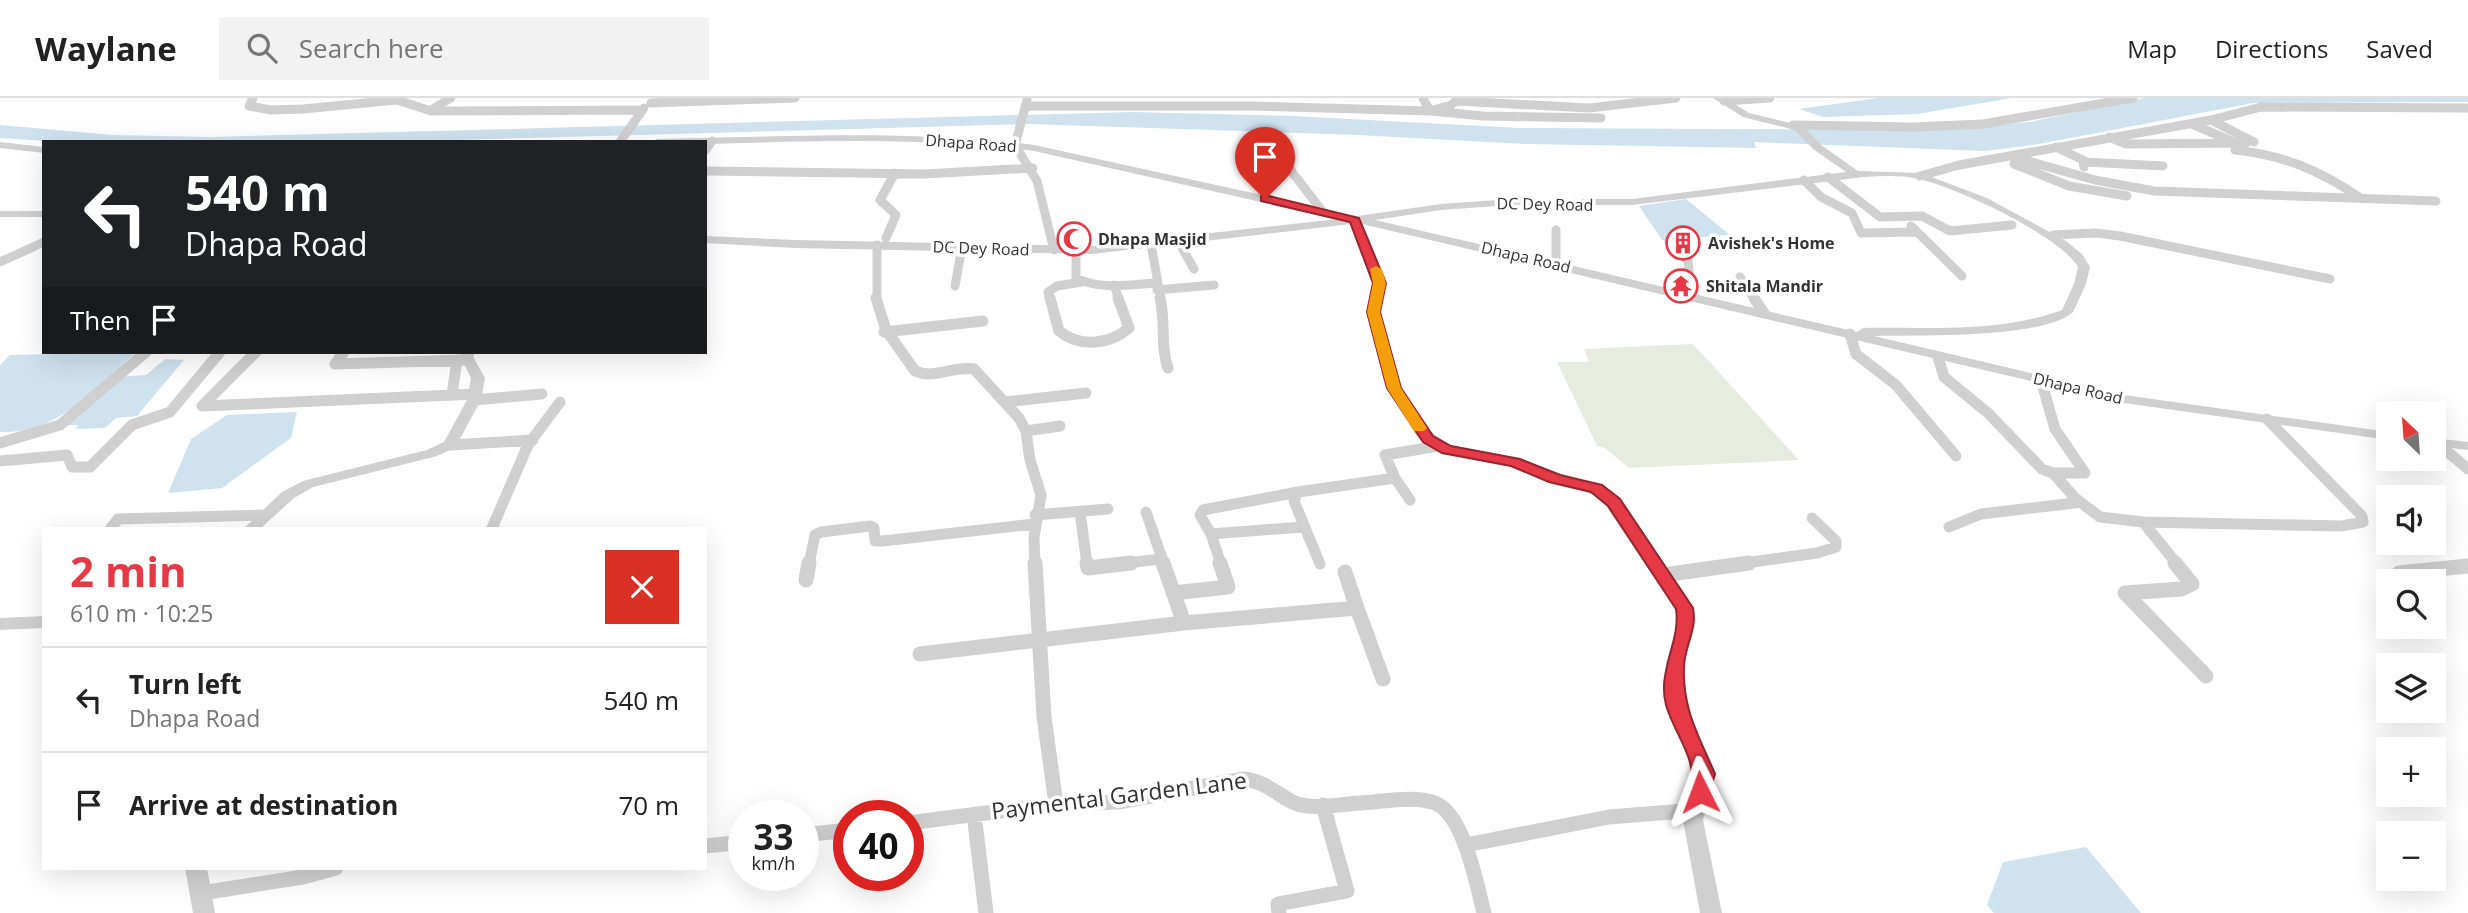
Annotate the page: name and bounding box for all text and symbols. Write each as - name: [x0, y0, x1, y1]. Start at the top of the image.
- search box: [219, 17, 709, 80]
- text: Waylane: [35, 26, 177, 71]
- icon: search: [243, 29, 281, 67]
- text: Search here: [299, 30, 444, 66]
- text: Map: [2127, 32, 2177, 65]
- text: Directions: [2215, 32, 2328, 65]
- text: Saved: [2366, 32, 2433, 65]
- pin: [1235, 127, 1295, 199]
- street label: Dhapa Road: [925, 129, 1017, 157]
- icon: arrive: [1246, 138, 1284, 176]
- text: 540 m: [185, 159, 330, 225]
- icon: left: [70, 168, 161, 259]
- street label: DC Dey Road: [1496, 192, 1594, 216]
- mosque icon: Dhapa Masjid: [1055, 220, 1093, 258]
- text: Dhapa Road: [185, 222, 368, 265]
- building icon: Avishek's Home: [1664, 224, 1702, 262]
- place label: Dhapa Masjid: [1098, 228, 1207, 250]
- place label: Avishek's Home: [1708, 232, 1835, 254]
- street label: DC Dey Road: [932, 235, 1030, 261]
- street label: Dhapa Road: [1479, 236, 1573, 278]
- temple icon: Shitala Mandir: [1662, 267, 1700, 305]
- place label: Shitala Mandir: [1706, 275, 1823, 297]
- icon: arrive: [145, 301, 183, 339]
- text: Then: [70, 302, 131, 338]
- street label: Dhapa Road: [2031, 367, 2125, 409]
- north arrow: [2376, 401, 2446, 471]
- map controls: [2376, 401, 2446, 891]
- button: sound: [2376, 485, 2446, 555]
- text: 2 min: [70, 542, 187, 599]
- button: close: [605, 550, 679, 624]
- button: search: [2376, 569, 2446, 639]
- text: 610 m · 10:25: [70, 597, 213, 629]
- button: layers: [2376, 653, 2446, 723]
- text: Turn left: [129, 666, 241, 702]
- icon: left: [70, 681, 108, 719]
- text: 540 m: [604, 682, 679, 718]
- text: Dhapa Road: [129, 702, 260, 734]
- button: +: [2376, 737, 2446, 807]
- position arrow: [1663, 755, 1737, 829]
- street label: Paymental Garden Lane: [989, 763, 1248, 827]
- icon: arrive: [70, 786, 108, 824]
- text: Arrive at destination: [129, 787, 398, 823]
- text: 70 m: [618, 787, 679, 823]
- speed limit sign: 40: [833, 800, 924, 891]
- text: 33: [753, 813, 794, 860]
- button: −: [2376, 821, 2446, 891]
- text: km/h: [752, 851, 795, 875]

